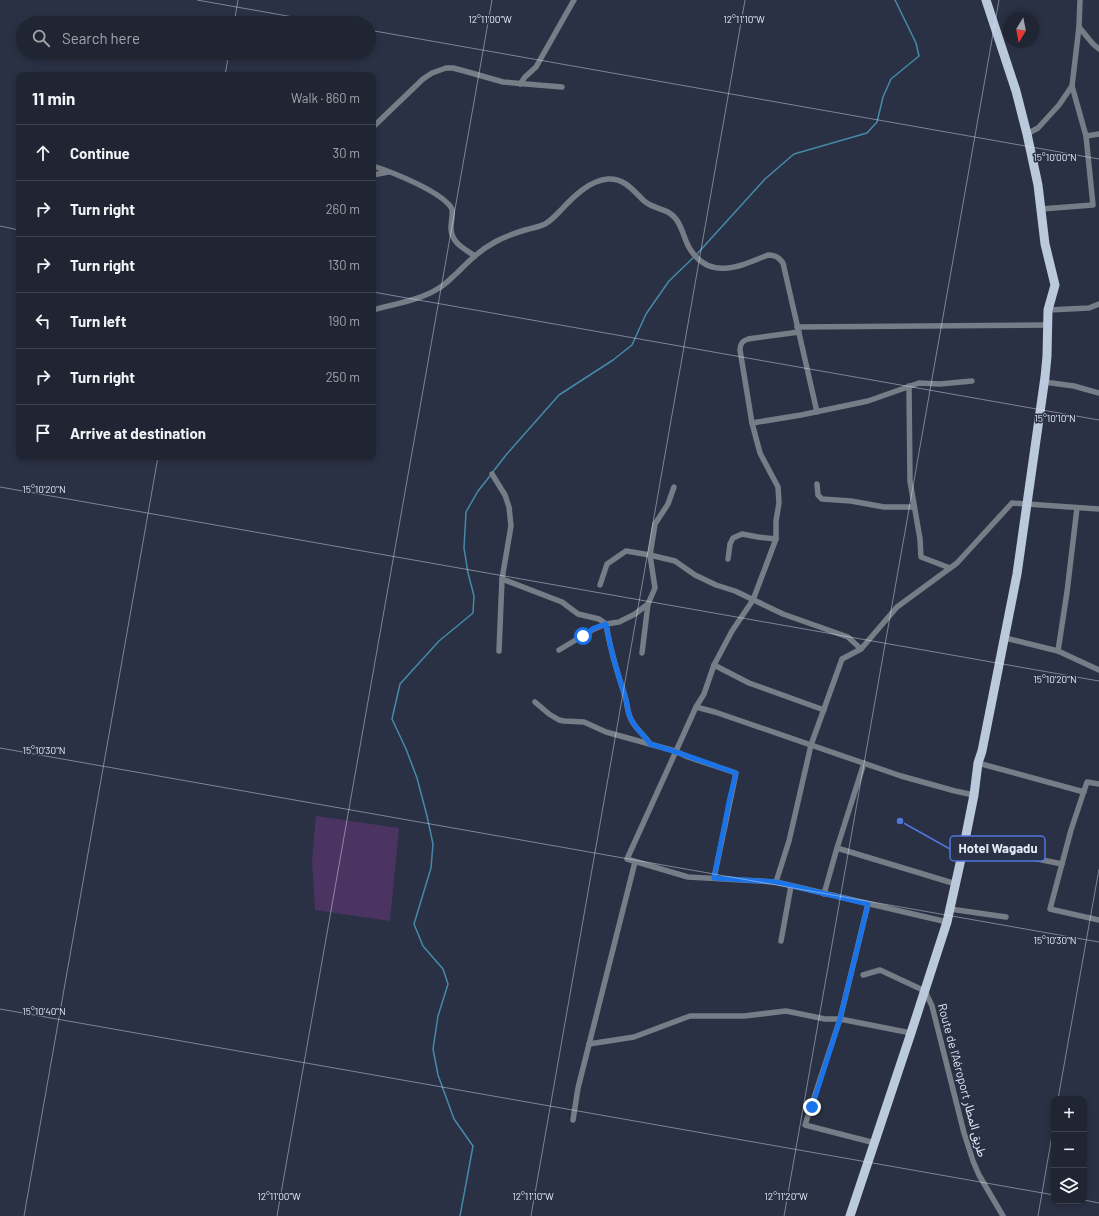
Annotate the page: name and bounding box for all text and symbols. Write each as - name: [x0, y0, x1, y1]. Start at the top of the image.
- north arrow: [1003, 12, 1039, 48]
- text: 12°11'00"W: [468, 13, 512, 25]
- text: 12°11'10"W: [723, 13, 765, 25]
- search box: [16, 16, 376, 60]
- icon: search: [30, 27, 52, 49]
- text: Search here: [62, 29, 140, 47]
- text: 11 min: [32, 88, 75, 108]
- text: Walk · 860 m: [291, 90, 360, 106]
- icon: ahead: [32, 142, 54, 164]
- text: Continue: [70, 144, 130, 162]
- text: 30 m: [333, 145, 360, 161]
- text: 15°10'00"N: [1033, 151, 1077, 163]
- icon: right: [32, 198, 54, 220]
- text: Turn right: [70, 200, 135, 218]
- text: 260 m: [326, 201, 360, 217]
- icon: right: [32, 254, 54, 276]
- text: Turn right: [70, 256, 135, 274]
- text: 130 m: [328, 257, 360, 273]
- icon: left: [32, 310, 54, 332]
- text: Turn left: [70, 312, 126, 330]
- text: 190 m: [328, 313, 360, 329]
- icon: right: [32, 366, 54, 388]
- text: Turn right: [70, 368, 135, 386]
- text: 250 m: [326, 369, 360, 385]
- text: 15°10'10"N: [1034, 412, 1076, 424]
- icon: arrive: [32, 422, 54, 444]
- text: Arrive at destination: [70, 424, 206, 442]
- text: 15°10'20"N: [22, 483, 66, 495]
- route start: [574, 627, 592, 645]
- text: 15°10'20"N: [1033, 673, 1077, 685]
- text: 15°10'30"N: [22, 744, 66, 756]
- callout: Hotel Wagadu: [950, 836, 1045, 861]
- text: Hotel Wagadu: [959, 840, 1037, 856]
- text: 15°10'30"N: [1033, 934, 1077, 946]
- street label: Route de l'Aéroport طريق المطار: [934, 1002, 990, 1159]
- text: 15°10'40"N: [22, 1005, 66, 1017]
- map controls: [1051, 1096, 1087, 1204]
- button: +: [1051, 1096, 1087, 1132]
- route end: [803, 1098, 821, 1116]
- button: −: [1051, 1132, 1087, 1168]
- button: layers: [1051, 1168, 1087, 1204]
- text: 12°11'00"W: [257, 1190, 301, 1202]
- text: 12°11'10"W: [512, 1190, 554, 1202]
- text: 12°11'20"W: [764, 1190, 808, 1202]

